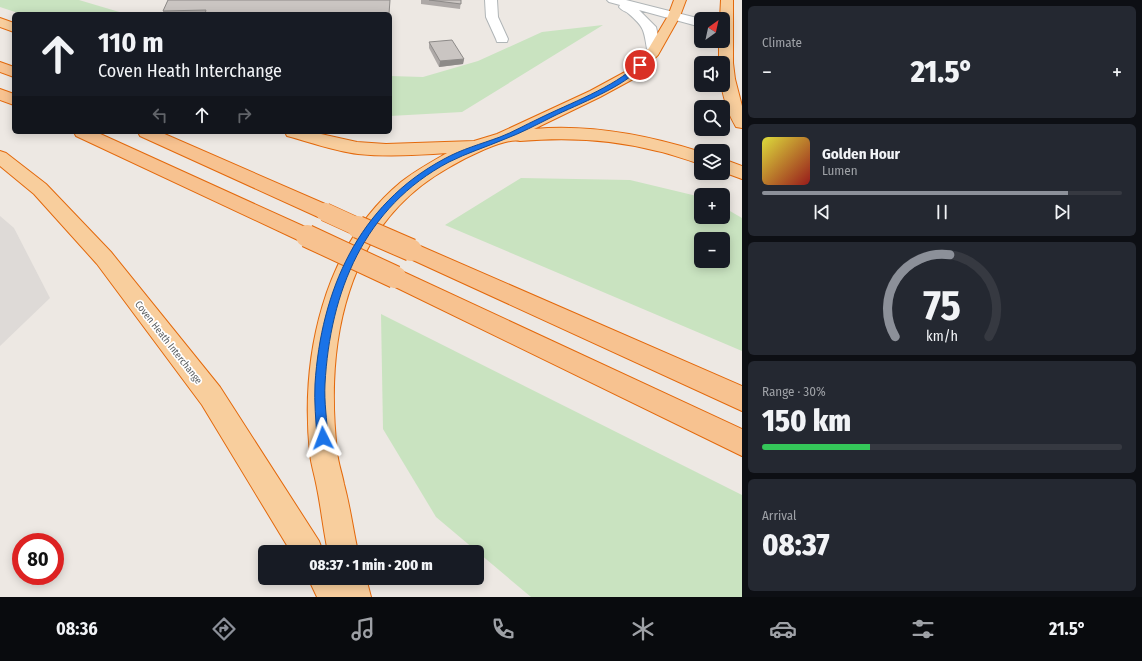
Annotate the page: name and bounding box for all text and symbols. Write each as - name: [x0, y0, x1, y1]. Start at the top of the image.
- north arrow: [694, 12, 730, 48]
- map controls: [694, 12, 730, 268]
- text: 110 m: [98, 26, 164, 59]
- icon: ahead: [32, 28, 84, 80]
- text: Climate: [762, 35, 802, 50]
- pin: [623, 48, 657, 82]
- icon: arrive: [629, 54, 651, 76]
- text: 21.5°: [911, 54, 973, 90]
- button: sound: [694, 56, 730, 92]
- text: −: [762, 59, 772, 86]
- text: +: [1112, 59, 1122, 86]
- text: Coven Heath Interchange: [98, 60, 282, 82]
- button: search: [694, 100, 730, 136]
- icon: left: [149, 104, 171, 126]
- icon: ahead: [191, 104, 213, 126]
- icon: right: [233, 104, 255, 126]
- button: layers: [694, 144, 730, 180]
- text: Golden Hour: [822, 145, 900, 163]
- text: Lumen: [822, 163, 858, 178]
- button: +: [694, 188, 730, 224]
- icon: previous: [811, 201, 833, 223]
- icon: pause: [931, 201, 953, 223]
- icon: next: [1051, 201, 1073, 223]
- button: −: [694, 232, 730, 268]
- text: 75: [923, 280, 961, 330]
- street label: Coven Heath Interchange: [132, 299, 204, 387]
- text: km/h: [926, 327, 958, 344]
- text: Range · 30%: [762, 384, 826, 399]
- text: 150 km: [762, 403, 851, 439]
- position arrow: [302, 417, 344, 459]
- text: Arrival: [762, 508, 796, 523]
- text: 08:37: [762, 527, 829, 563]
- speed limit sign: 80: [12, 533, 64, 585]
- text: 08:37 · 1 min · 200 m: [309, 556, 433, 574]
- icon: directions: [210, 615, 238, 643]
- icon: music: [349, 615, 377, 643]
- icon: phone: [489, 615, 517, 643]
- icon: climate: [629, 615, 657, 643]
- icon: car: [769, 615, 797, 643]
- icon: filters: [909, 615, 937, 643]
- text: 08:36: [56, 618, 98, 640]
- text: 21.5°: [1049, 618, 1086, 640]

